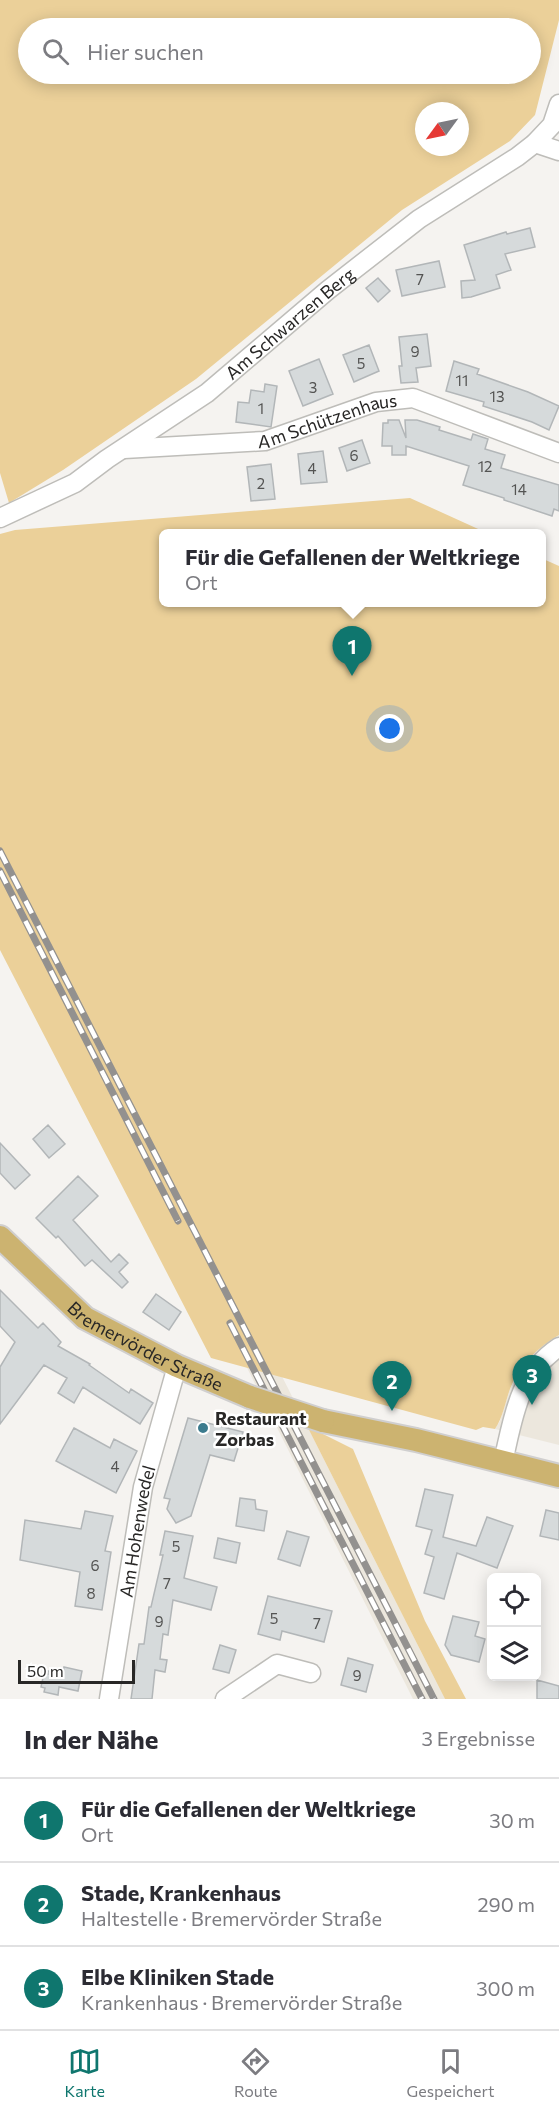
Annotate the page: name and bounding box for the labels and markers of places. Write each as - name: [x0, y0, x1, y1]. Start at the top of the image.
- pin: 1: [332, 626, 372, 676]
- pin: 3: [512, 1356, 552, 1405]
- pin: 2: [372, 1362, 412, 1411]
- place label: Restaurant Zorbas: [215, 1407, 307, 1450]
- marker: Restaurant Zorbas: [196, 1421, 210, 1435]

